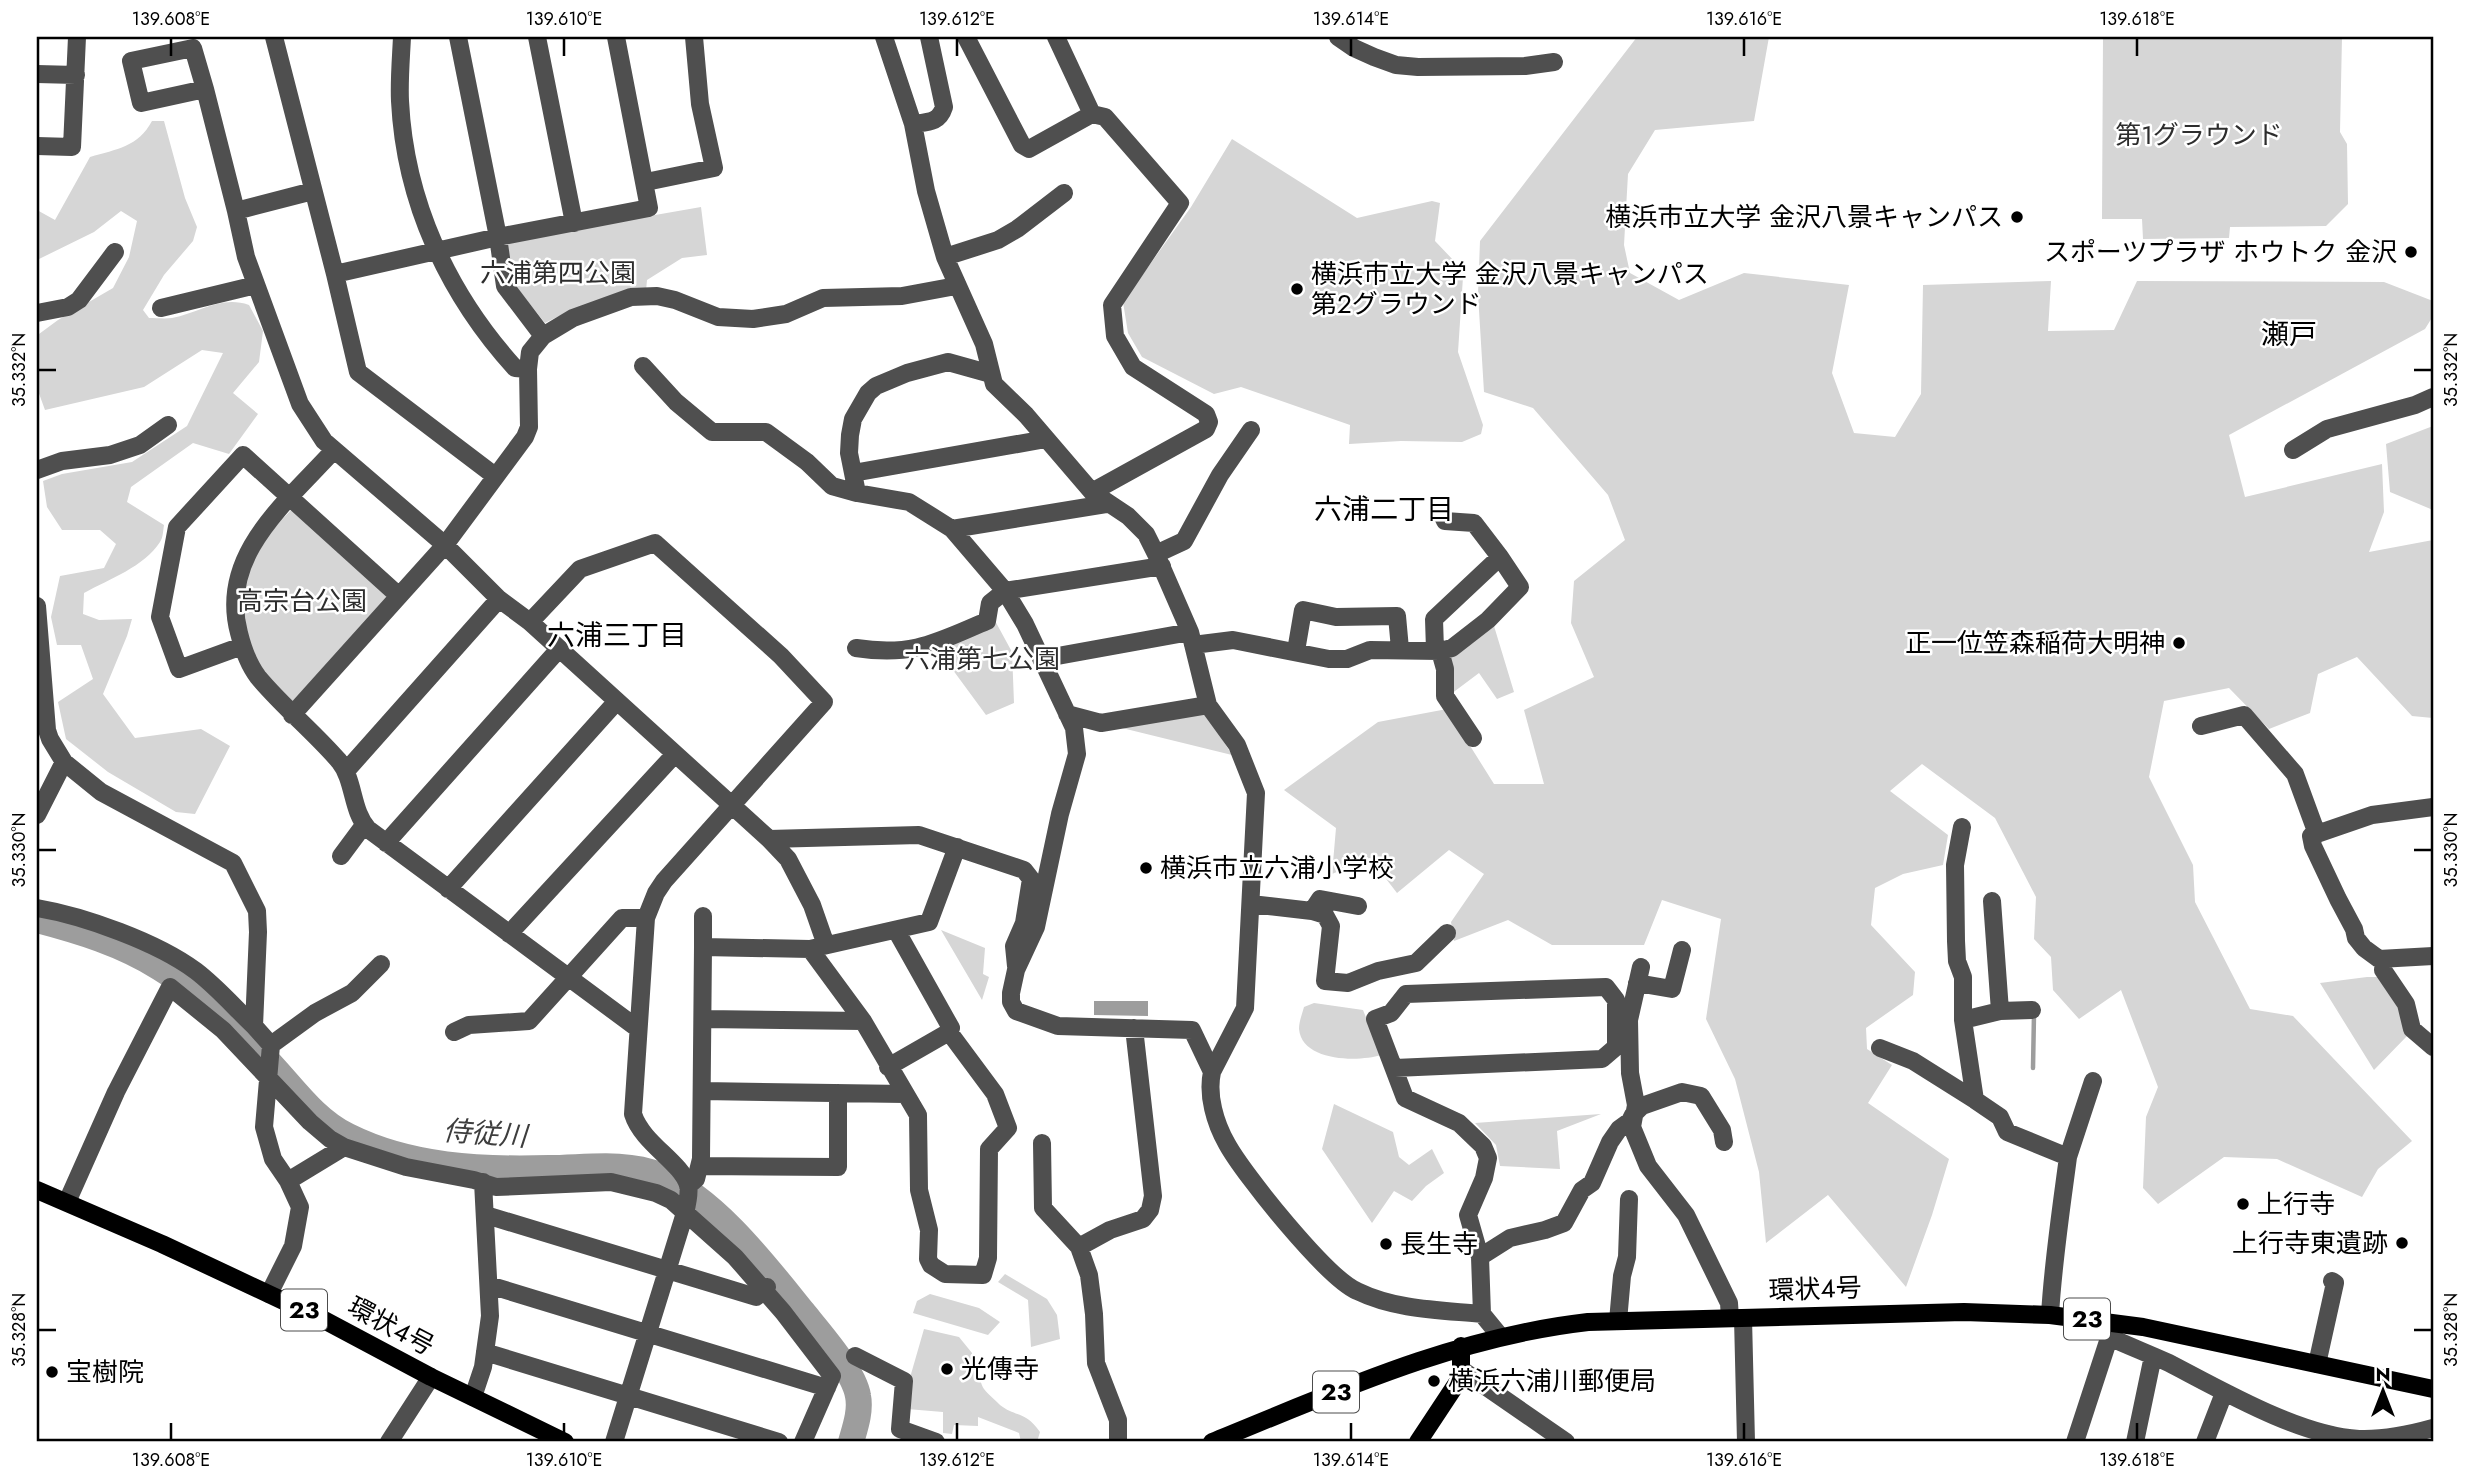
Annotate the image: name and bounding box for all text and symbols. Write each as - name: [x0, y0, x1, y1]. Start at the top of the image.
- text: 139.608°E: [132, 6, 210, 32]
- text: 139.610°E: [526, 6, 602, 32]
- text: 139.612°E: [919, 6, 995, 32]
- text: 139.614°E: [1313, 6, 1389, 32]
- text: 139.616°E: [1706, 6, 1782, 32]
- text: 139.618°E: [2099, 6, 2175, 32]
- park label: 第1グラウンド: [2115, 116, 2283, 154]
- place label: 横浜市立大学 金沢八景キャンパス: [1605, 198, 2003, 236]
- marker: 横浜市立大学 金沢八景キャンパス: [2009, 209, 2025, 225]
- place label: スポーツプラザ ホウトク 金沢: [2044, 233, 2397, 271]
- marker: スポーツプラザ ホウトク 金沢: [2403, 244, 2419, 260]
- park label: 六浦第四公園: [480, 254, 636, 292]
- place label: 横浜市立大学 金沢八景キャンパス 第2グラウンド: [1311, 255, 1709, 323]
- marker: 横浜市立大学 金沢八景キャンパス 第2グラウンド: [1289, 281, 1305, 297]
- district label: 瀬戸: [2261, 314, 2317, 355]
- text: 35.332°N: [6, 333, 32, 407]
- text: 35.332°N: [2438, 333, 2464, 407]
- district label: 六浦二丁目: [1314, 489, 1454, 530]
- park label: 高宗台公園: [237, 582, 367, 620]
- district label: 六浦三丁目: [547, 615, 687, 656]
- place label: 正一位笠森稲荷大明神: [1905, 624, 2165, 662]
- marker: 正一位笠森稲荷大明神: [2171, 635, 2187, 651]
- park label: 六浦第七公園: [904, 640, 1060, 678]
- text: 35.330°N: [6, 813, 32, 887]
- text: 35.330°N: [2438, 813, 2464, 887]
- place label: 横浜市立六浦小学校: [1160, 849, 1394, 887]
- marker: 横浜市立六浦小学校: [1138, 860, 1154, 876]
- water label: 侍従川: [442, 1110, 531, 1157]
- place label: 上行寺: [2257, 1185, 2335, 1223]
- marker: 上行寺: [2235, 1196, 2251, 1212]
- place label: 上行寺東遺跡: [2232, 1224, 2388, 1262]
- place label: 長生寺: [1400, 1225, 1478, 1263]
- marker: 上行寺東遺跡: [2394, 1235, 2410, 1251]
- marker: 長生寺: [1378, 1236, 1394, 1252]
- street label: 環状4号: [1768, 1268, 1862, 1310]
- street label: 環状4号: [341, 1287, 441, 1365]
- road number: 23: [281, 1290, 327, 1330]
- text: 35.328°N: [6, 1293, 32, 1367]
- text: 35.328°N: [2438, 1293, 2464, 1367]
- road number: 23: [2064, 1298, 2110, 1339]
- place label: 光傳寺: [961, 1350, 1039, 1388]
- place label: 宝樹院: [66, 1353, 144, 1391]
- north arrow: [2348, 1356, 2418, 1426]
- marker: 光傳寺: [939, 1361, 955, 1377]
- text: N: [2375, 1361, 2391, 1388]
- place label: 横浜六浦川郵便局: [1448, 1362, 1656, 1400]
- marker: 宝樹院: [44, 1364, 60, 1380]
- road number: 23: [1313, 1372, 1359, 1412]
- marker: 横浜六浦川郵便局: [1426, 1373, 1442, 1389]
- text: 139.608°E: [132, 1447, 210, 1473]
- text: 139.610°E: [526, 1447, 602, 1473]
- text: 139.612°E: [919, 1447, 995, 1473]
- text: 139.614°E: [1313, 1447, 1389, 1473]
- text: 139.616°E: [1706, 1447, 1782, 1473]
- text: 139.618°E: [2099, 1447, 2175, 1473]

